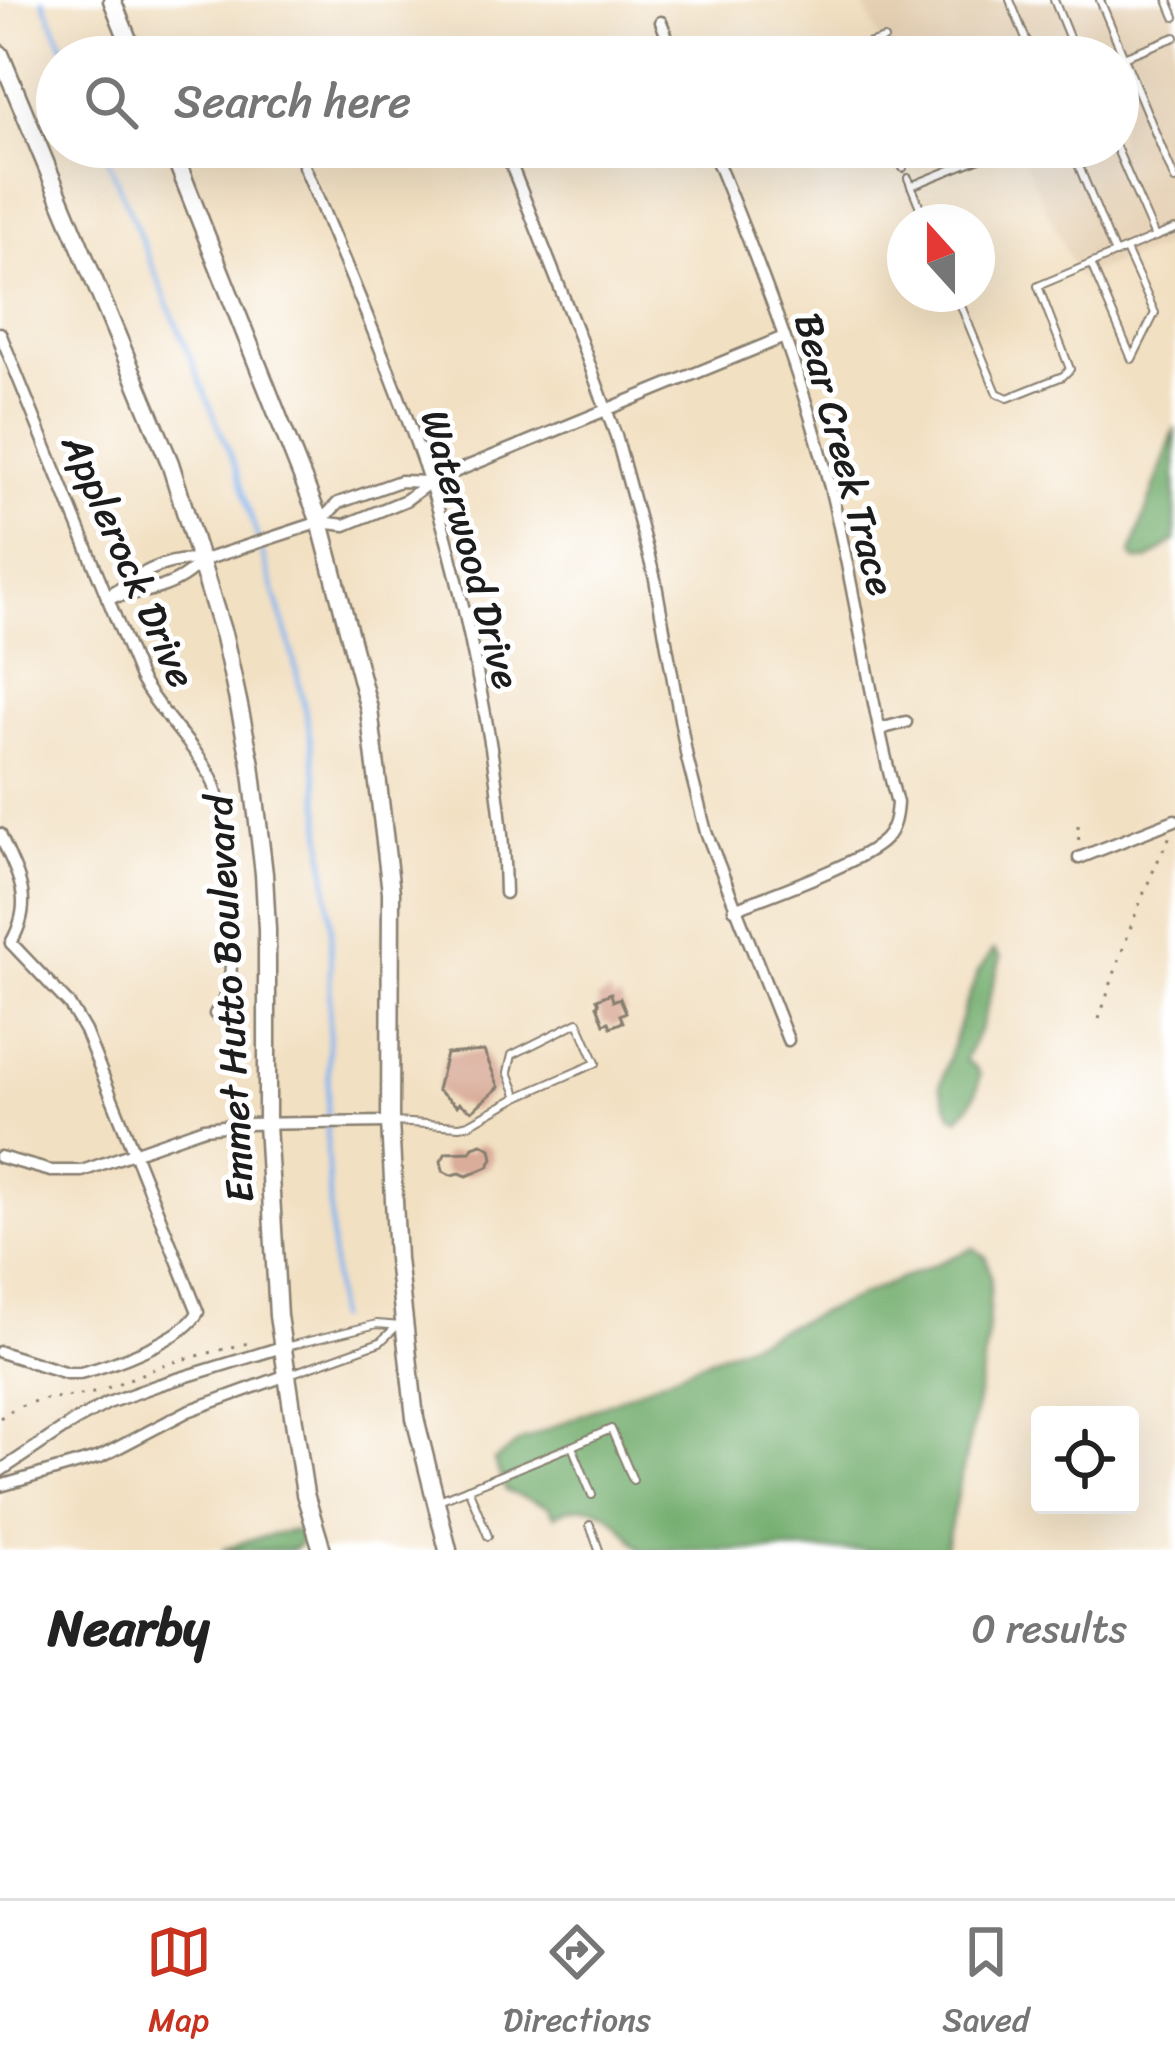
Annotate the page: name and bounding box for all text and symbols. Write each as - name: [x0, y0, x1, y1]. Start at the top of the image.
- search box: [36, 36, 1139, 168]
- text: Search here: [174, 62, 411, 142]
- icon: search: [78, 69, 144, 135]
- north arrow: [887, 204, 995, 312]
- street label: Bear Creek Trace: [774, 305, 916, 603]
- street label: Waterwood Drive: [401, 402, 541, 696]
- street label: Applerock Drive: [42, 422, 216, 699]
- street label: Emmet Hutto Boulevard: [184, 791, 274, 1204]
- map controls: [1031, 1406, 1139, 1514]
- button: locate: [1031, 1406, 1139, 1514]
- text: Nearby: [48, 1583, 209, 1673]
- text: 0 results: [971, 1594, 1127, 1663]
- tab: Map: [146, 1919, 212, 2049]
- tab: Directions: [503, 1919, 651, 2049]
- tab: Saved: [942, 1919, 1029, 2049]

